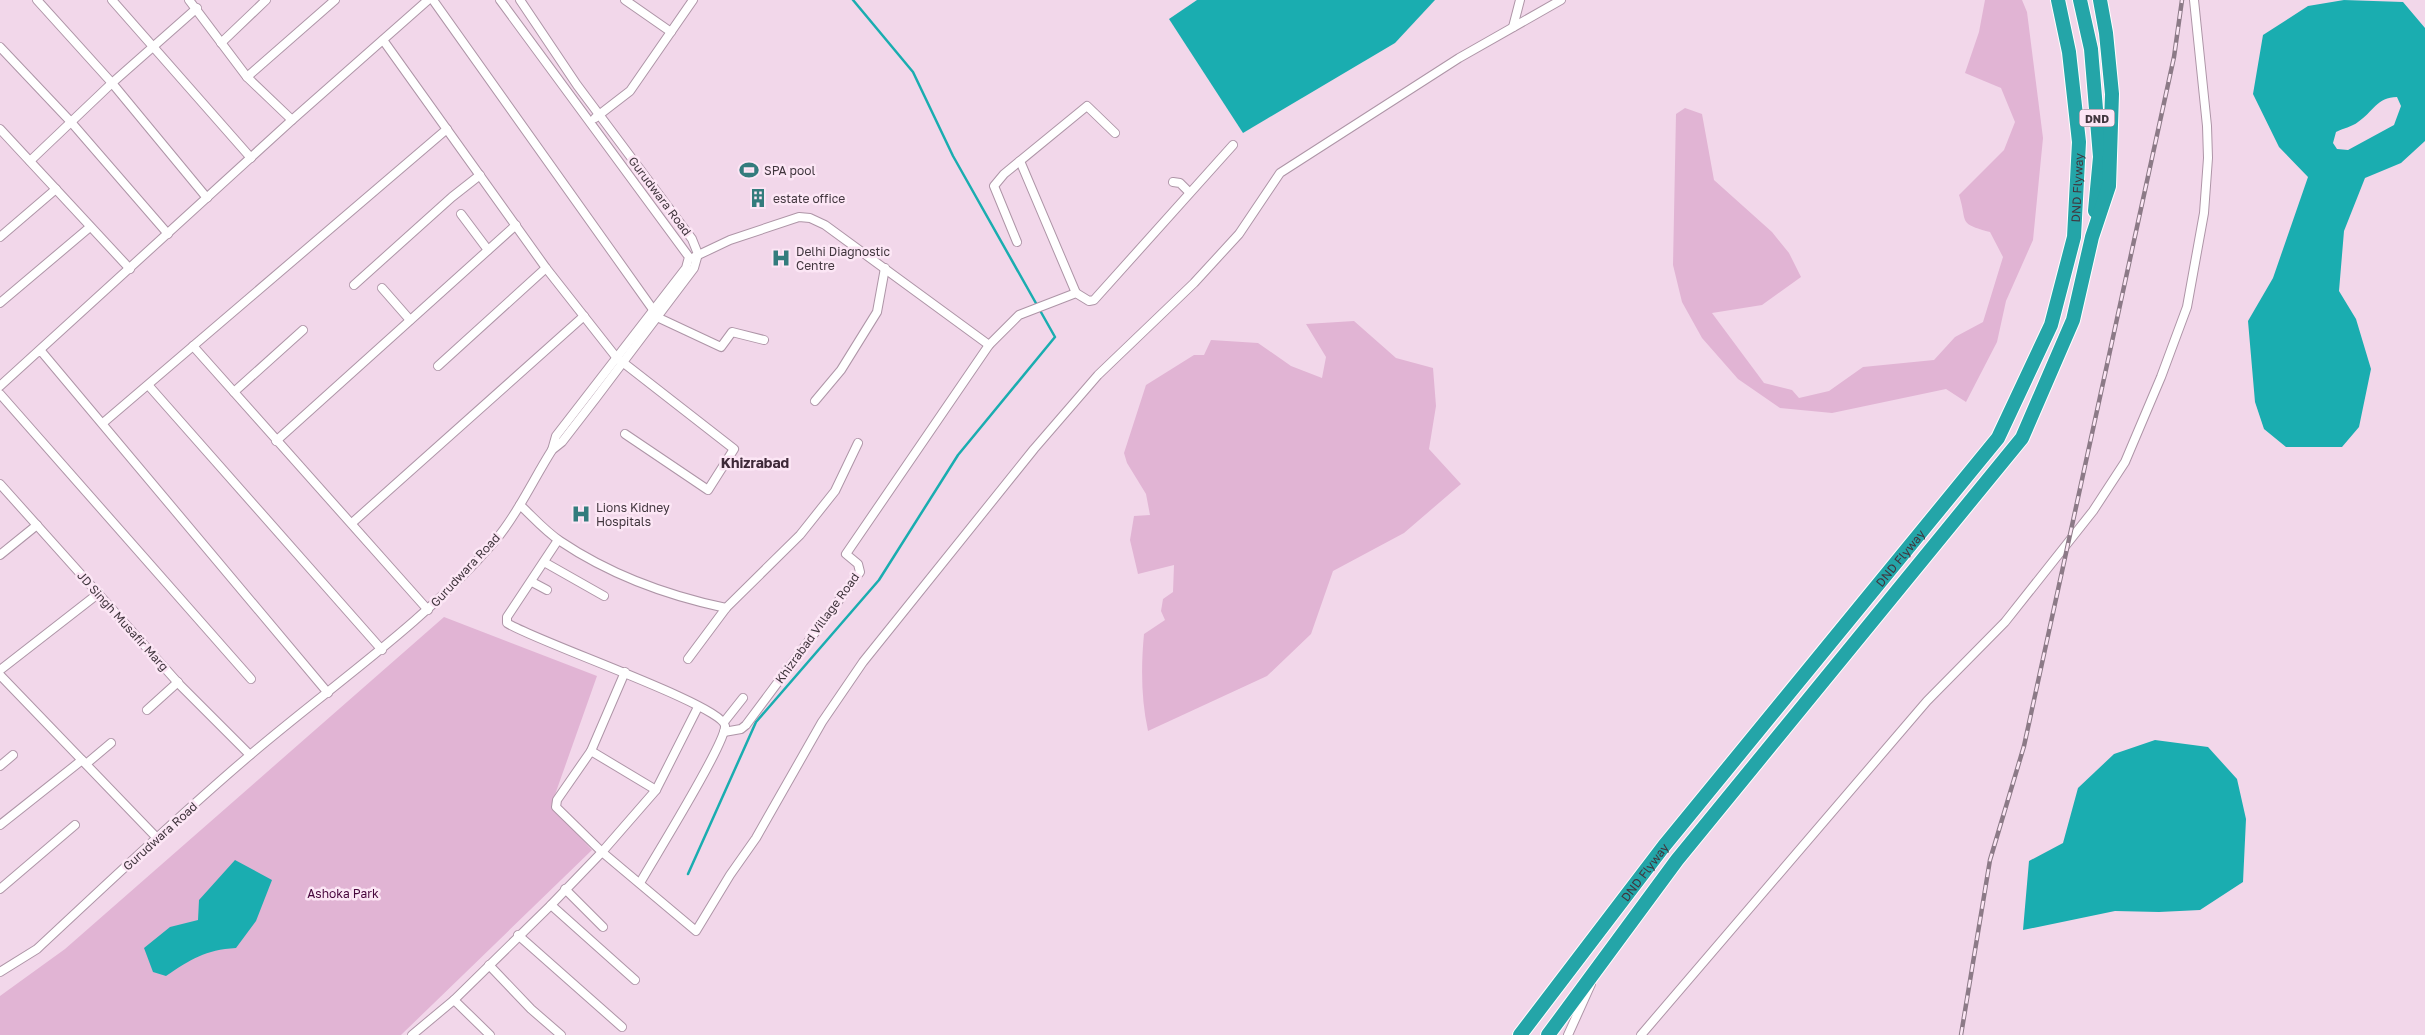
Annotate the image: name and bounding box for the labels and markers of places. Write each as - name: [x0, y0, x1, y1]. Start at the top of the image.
- sports icon: SPA pool: [738, 159, 760, 181]
- place label: SPA pool: [764, 163, 815, 178]
- building icon: estate office: [747, 187, 769, 209]
- place label: estate office: [773, 191, 845, 206]
- place label: Delhi Diagnostic Centre: [796, 244, 891, 273]
- hospital icon: Delhi Diagnostic Centre: [770, 247, 792, 269]
- place label: Lions Kidney Hospitals: [596, 500, 670, 529]
- hospital icon: Lions Kidney Hospitals: [570, 503, 592, 525]

